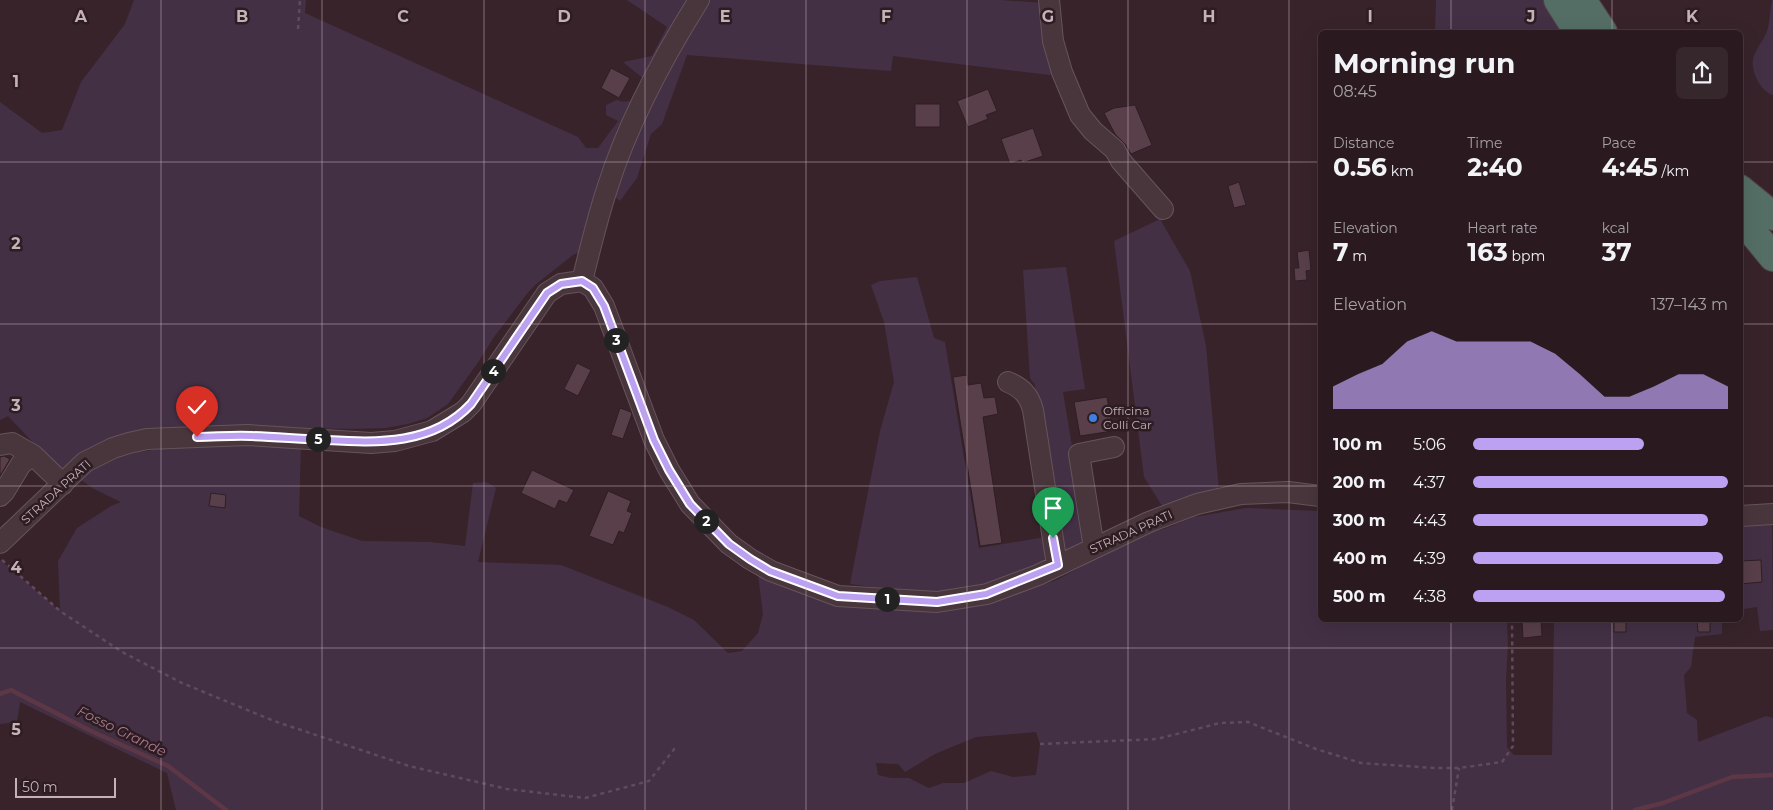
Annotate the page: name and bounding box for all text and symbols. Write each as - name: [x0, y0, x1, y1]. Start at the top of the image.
- text: A: [74, 7, 88, 26]
- text: B: [236, 7, 248, 26]
- text: C: [397, 7, 409, 26]
- text: D: [557, 7, 571, 26]
- text: E: [720, 7, 730, 26]
- text: F: [881, 7, 891, 26]
- text: G: [1042, 7, 1054, 26]
- text: H: [1203, 7, 1215, 26]
- text: I: [1367, 7, 1373, 26]
- text: J: [1526, 7, 1535, 26]
- text: K: [1686, 7, 1699, 26]
- text: Morning run: [1333, 46, 1515, 80]
- button: share: [1676, 47, 1728, 99]
- text: 1: [13, 72, 19, 91]
- text: 08:45: [1333, 82, 1377, 101]
- text: Distance: [1333, 134, 1395, 152]
- text: Time: [1467, 134, 1502, 152]
- text: Pace: [1602, 134, 1636, 152]
- text: 0.56: [1333, 152, 1387, 182]
- text: 2:40: [1467, 152, 1523, 182]
- text: 4:45: [1602, 152, 1658, 182]
- text: km: [1387, 162, 1414, 180]
- text: /km: [1658, 162, 1689, 180]
- text: Elevation: [1333, 219, 1398, 237]
- text: Heart rate: [1467, 219, 1538, 237]
- text: kcal: [1602, 219, 1630, 237]
- text: 2: [11, 234, 21, 253]
- text: 7: [1333, 237, 1349, 267]
- text: 163: [1467, 237, 1508, 267]
- text: 37: [1602, 237, 1632, 267]
- text: m: [1349, 247, 1367, 265]
- text: bpm: [1508, 247, 1545, 265]
- text: Elevation: [1333, 295, 1407, 314]
- text: 137–143 m: [1651, 295, 1728, 314]
- pin: 3: [604, 328, 628, 352]
- text: 3: [612, 331, 621, 349]
- pin: 4: [480, 358, 506, 384]
- text: 4: [489, 362, 498, 380]
- pin: [176, 386, 218, 437]
- icon: check: [183, 393, 211, 421]
- text: 3: [10, 396, 21, 415]
- place label: Officina Colli Car: [1103, 403, 1152, 432]
- marker: Officina Colli Car: [1087, 412, 1099, 424]
- pin: 5: [306, 426, 330, 452]
- text: 5: [314, 430, 323, 448]
- text: 100 m: [1333, 435, 1382, 454]
- text: 5:06: [1413, 435, 1446, 454]
- street label: STRADA PRATI: [18, 456, 94, 527]
- text: 200 m: [1333, 473, 1385, 492]
- text: 4:37: [1413, 473, 1445, 492]
- pin: [1032, 487, 1074, 538]
- icon: arrive: [1039, 494, 1067, 522]
- street label: STRADA PRATI: [1087, 507, 1174, 556]
- pin: 2: [694, 508, 718, 534]
- text: 300 m: [1333, 511, 1386, 530]
- text: 4:43: [1413, 511, 1446, 530]
- text: 2: [702, 512, 711, 530]
- text: 400 m: [1333, 549, 1387, 568]
- text: 4:39: [1413, 549, 1446, 568]
- text: 4: [10, 558, 22, 577]
- pin: 1: [874, 586, 900, 612]
- text: 500 m: [1333, 587, 1386, 606]
- text: 4:38: [1413, 587, 1446, 606]
- text: 1: [885, 590, 890, 608]
- water label: Fosso Grande: [75, 702, 169, 760]
- text: 5: [11, 720, 21, 739]
- scale bar: [15, 775, 116, 798]
- text: 50 m: [22, 778, 58, 796]

